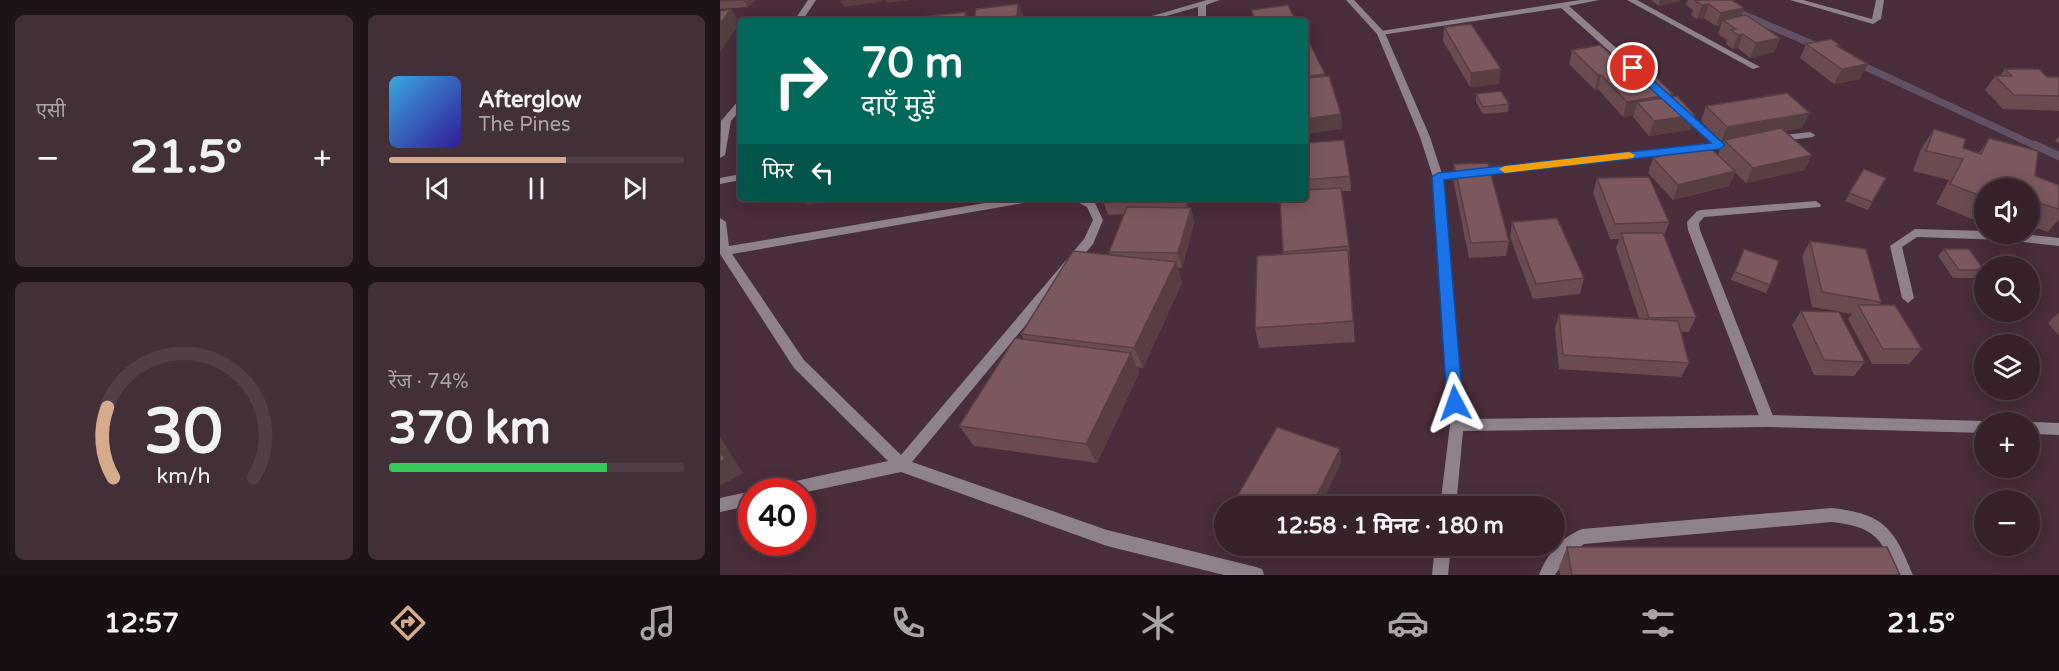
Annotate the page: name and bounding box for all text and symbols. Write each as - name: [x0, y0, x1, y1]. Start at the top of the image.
- text: 70 m: [861, 38, 963, 89]
- icon: right: [762, 42, 840, 120]
- pin: [1607, 42, 1658, 93]
- icon: arrive: [1616, 51, 1649, 84]
- text: Afterglow: [479, 87, 581, 113]
- text: दाएँ मुड़ें: [861, 89, 935, 122]
- text: एसी: [36, 99, 66, 123]
- text: The Pines: [479, 113, 571, 137]
- text: 21.5°: [130, 131, 243, 185]
- text: −: [36, 139, 60, 178]
- text: +: [313, 139, 331, 178]
- icon: left: [806, 156, 839, 189]
- text: फिर: [762, 158, 794, 184]
- icon: previous: [421, 172, 454, 205]
- icon: pause: [520, 172, 553, 205]
- icon: next: [618, 172, 651, 205]
- map controls: [1974, 178, 2040, 556]
- button: sound: [1974, 178, 2040, 244]
- button: search: [1974, 256, 2040, 322]
- button: layers: [1974, 334, 2040, 400]
- text: रेंज · 74%: [389, 370, 469, 394]
- position arrow: [1423, 371, 1487, 435]
- text: 30: [145, 395, 223, 470]
- text: 370 km: [389, 402, 551, 456]
- button: +: [1974, 412, 2040, 478]
- text: km/h: [157, 463, 211, 489]
- speed limit sign: 40: [738, 478, 816, 556]
- button: −: [1974, 490, 2040, 556]
- text: 12:58 · 1 मिनट · 180 m: [1275, 513, 1504, 539]
- icon: directions: [387, 602, 429, 644]
- icon: music: [637, 602, 679, 644]
- icon: phone: [887, 602, 929, 644]
- icon: climate: [1137, 602, 1179, 644]
- icon: car: [1387, 602, 1429, 644]
- icon: filters: [1637, 602, 1679, 644]
- text: 12:57: [104, 607, 179, 640]
- text: 21.5°: [1887, 607, 1955, 640]

